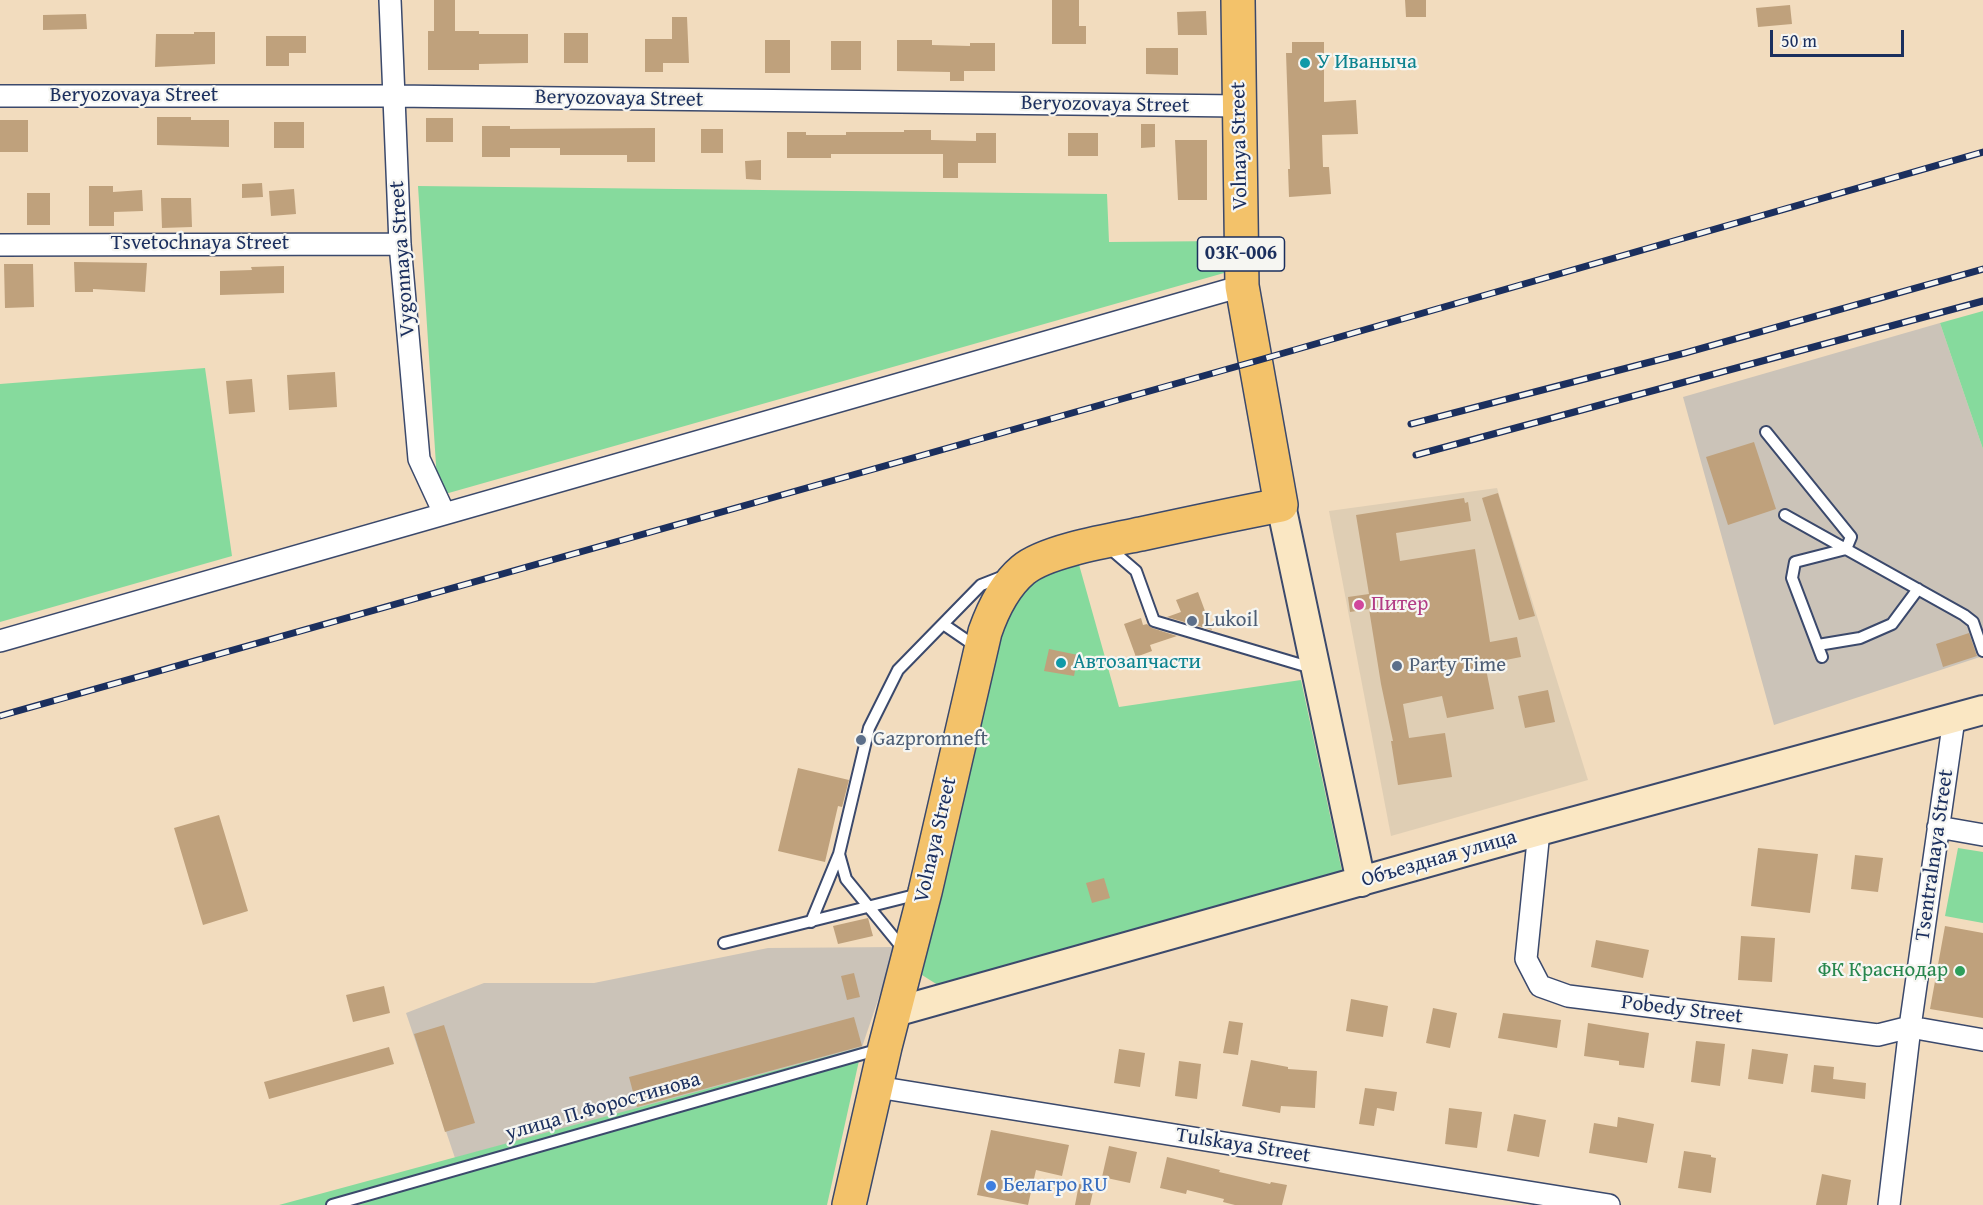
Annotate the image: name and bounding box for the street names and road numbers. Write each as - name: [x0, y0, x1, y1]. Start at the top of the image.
- street label: Volnaya Street: [1226, 81, 1254, 211]
- street label: Beryozovaya Street: [50, 83, 218, 109]
- street label: Beryozovaya Street: [535, 85, 703, 113]
- street label: Beryozovaya Street: [1021, 91, 1189, 119]
- street label: Vygonnaya Street: [385, 180, 421, 338]
- street label: Tsvetochnaya Street: [111, 231, 289, 257]
- road number: 03К-006: [1198, 237, 1284, 271]
- street label: Tsentralnaya Street: [1910, 768, 1960, 942]
- street label: Volnaya Street: [909, 774, 963, 906]
- street label: Объездная улица: [1358, 825, 1520, 893]
- street label: Pobedy Street: [1620, 990, 1744, 1030]
- street label: улица П.Форостинова: [503, 1067, 703, 1147]
- street label: Tulskaya Street: [1174, 1123, 1312, 1169]

